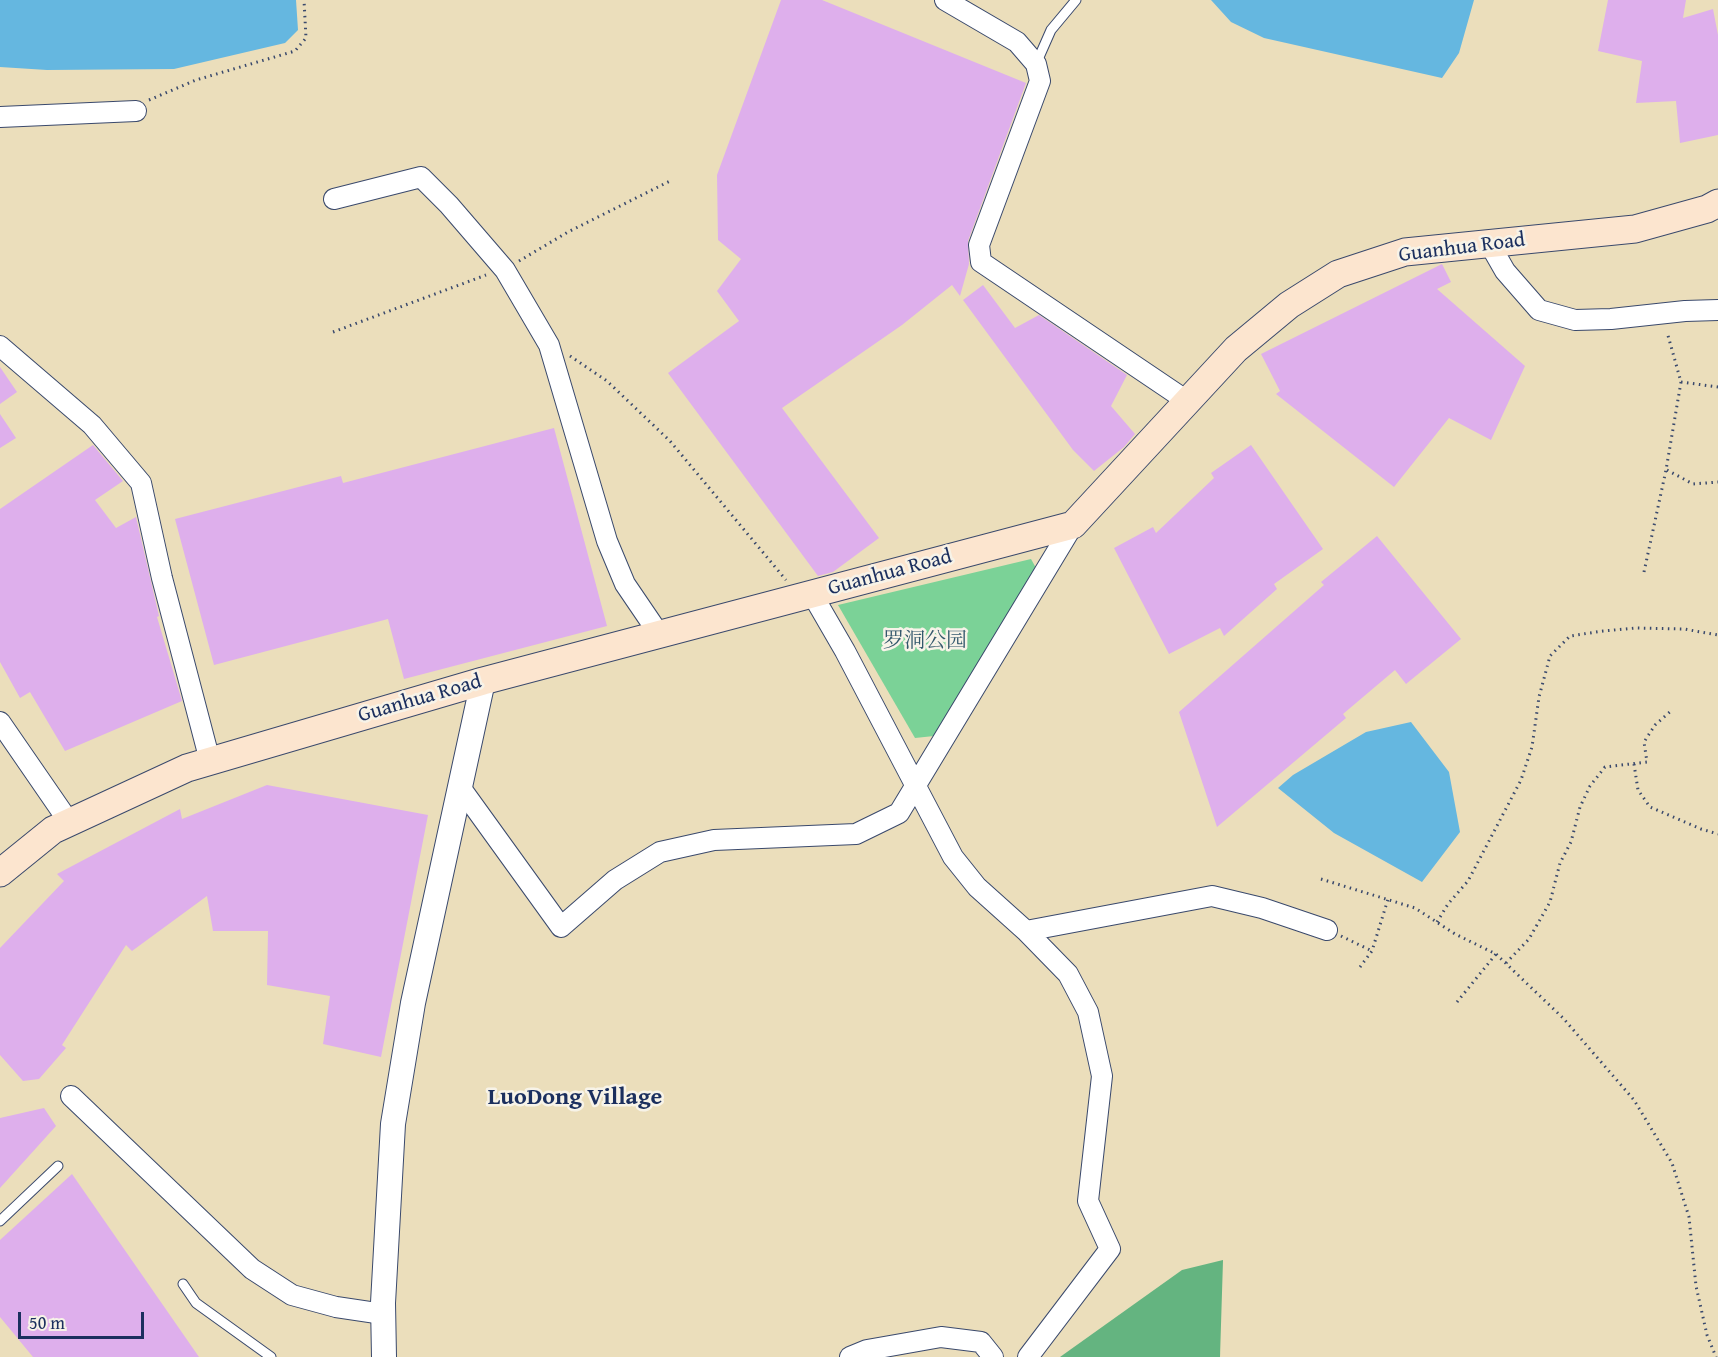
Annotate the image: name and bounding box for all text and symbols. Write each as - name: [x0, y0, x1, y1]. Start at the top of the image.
- street label: Guanhua Road: [1397, 228, 1527, 268]
- street label: Guanhua Road: [825, 544, 955, 602]
- park label: 罗洞公园: [883, 629, 967, 655]
- street label: Guanhua Road: [355, 669, 485, 729]
- district label: LuoDong Village: [488, 1084, 662, 1112]
- scale bar: [21, 1300, 147, 1338]
- text: 50 m: [29, 1309, 65, 1336]

